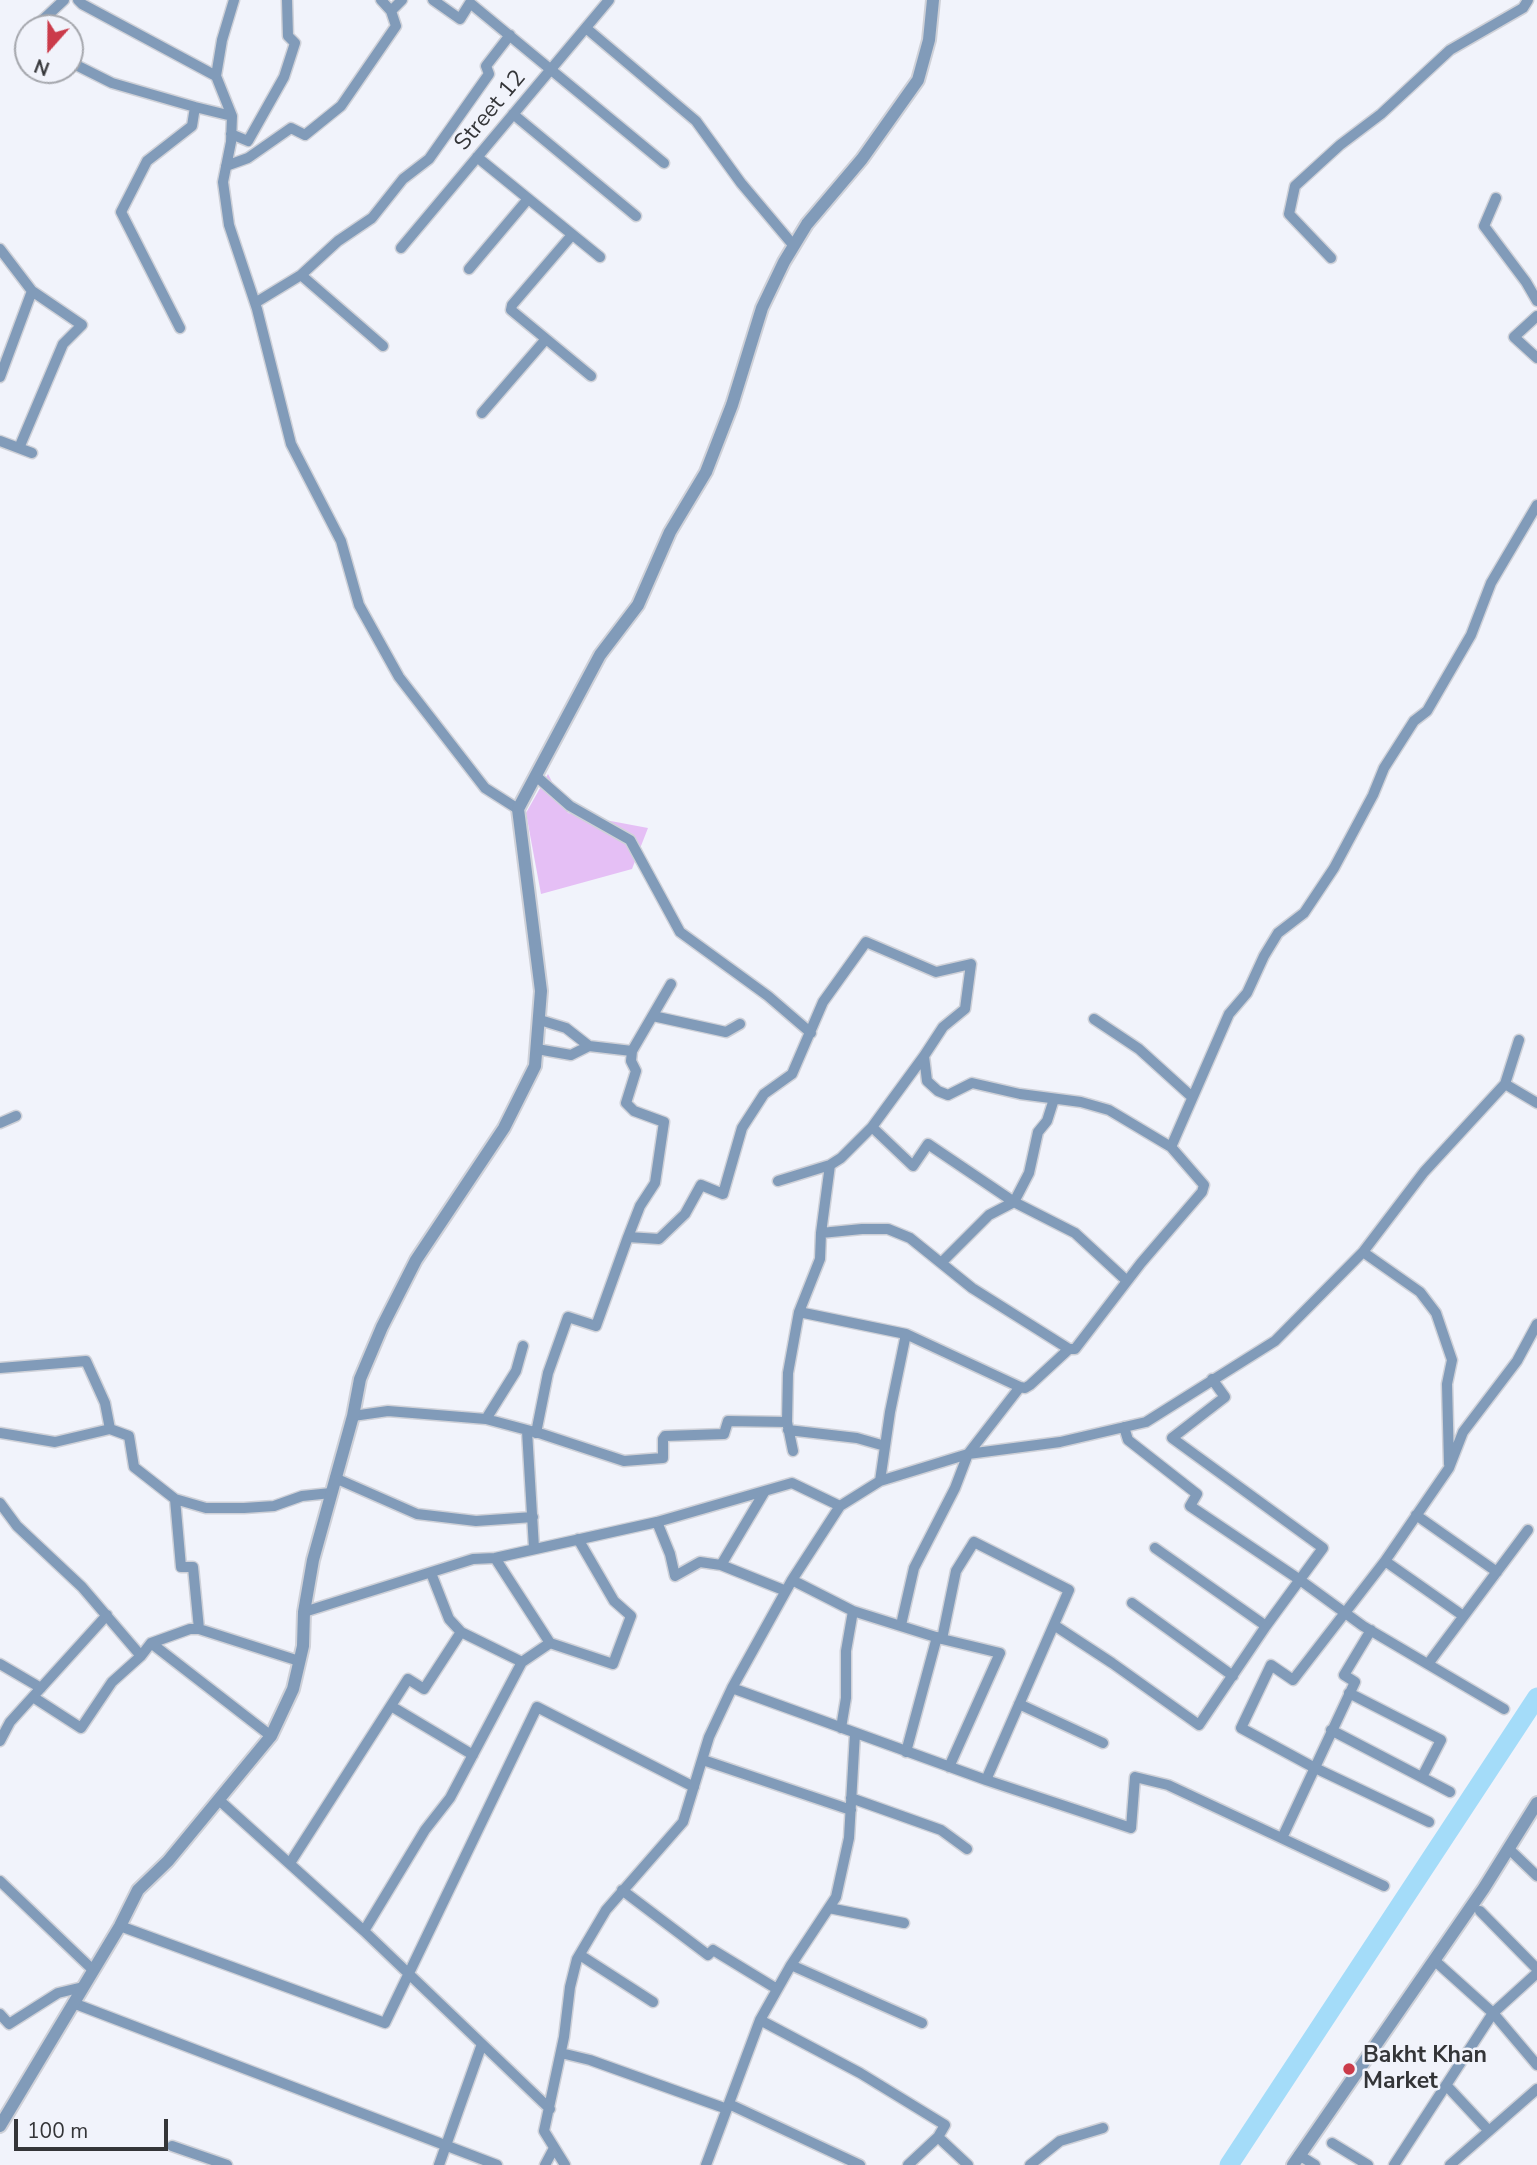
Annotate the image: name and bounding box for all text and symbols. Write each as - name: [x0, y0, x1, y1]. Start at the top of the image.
- north arrow: [14, 14, 84, 84]
- text: N: [31, 52, 53, 81]
- street label: Street 12: [449, 65, 533, 157]
- place label: Bakht Khan Market: [1363, 2042, 1487, 2096]
- marker: Bakht Khan Market: [1341, 2061, 1357, 2077]
- scale bar: [18, 2106, 172, 2150]
- text: 100 m: [27, 2117, 88, 2145]

